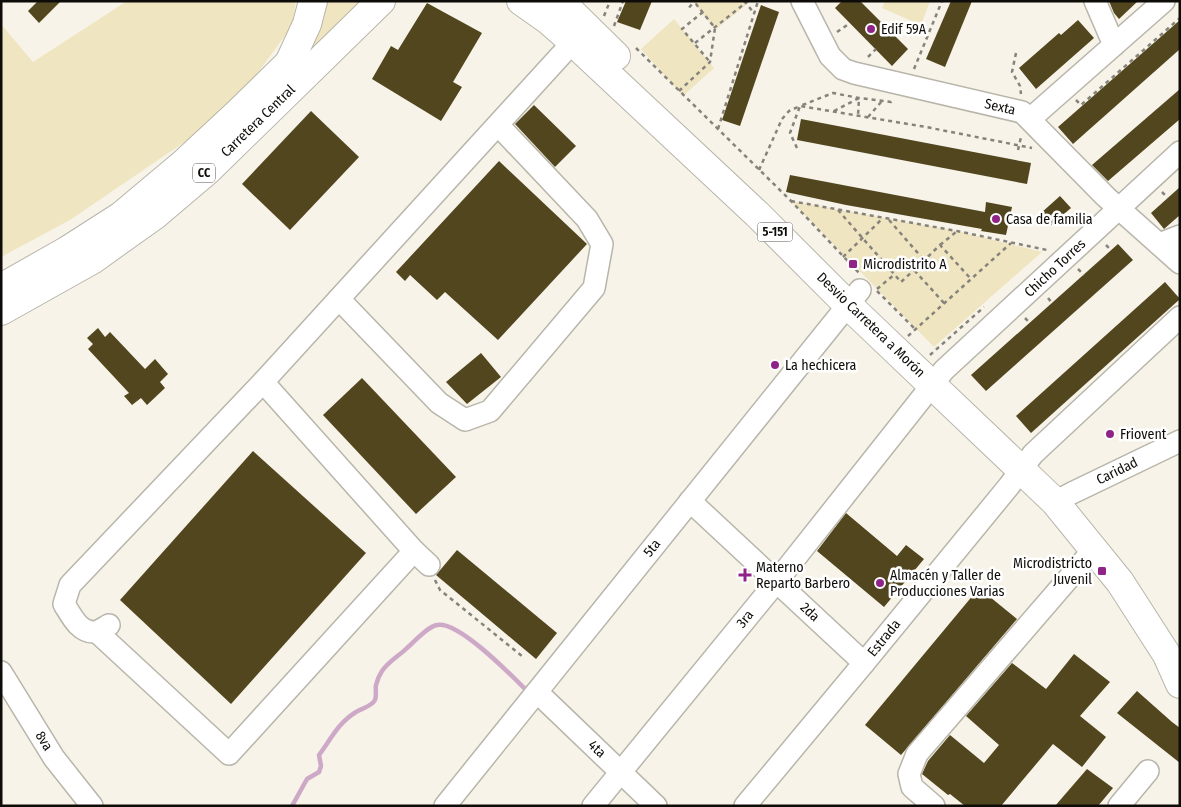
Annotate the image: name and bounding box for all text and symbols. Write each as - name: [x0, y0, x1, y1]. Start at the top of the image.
- place label: Edif 59A: [881, 21, 927, 38]
- marker: Edif 59A: [865, 23, 877, 35]
- street label: Carretera Central: [217, 81, 299, 161]
- street label: Sexta: [983, 95, 1017, 119]
- road number: CC: [193, 164, 215, 182]
- place label: Casa de familia: [1006, 211, 1093, 228]
- marker: Casa de familia: [990, 213, 1002, 225]
- road number: 5-151: [758, 222, 792, 242]
- street label: Chicho Torres: [1021, 235, 1089, 301]
- place label: Microdistrito A: [863, 256, 947, 273]
- marker: Microdistrito A: [847, 258, 859, 270]
- street label: Desvio Carretera a Morón: [813, 269, 929, 381]
- place label: La hechicera: [785, 357, 857, 374]
- marker: La hechicera: [769, 359, 781, 371]
- place label: Friovent: [1120, 426, 1167, 443]
- marker: Friovent: [1104, 428, 1116, 440]
- street label: Caridad: [1093, 454, 1141, 488]
- street label: 5ta: [640, 536, 664, 560]
- place label: Microdistricto Juvenil: [1013, 555, 1092, 588]
- place label: Materno Reparto Barbero: [756, 559, 850, 592]
- marker: Microdistricto Juvenil: [1096, 565, 1108, 577]
- place label: Almacén y Taller de Producciones Varias: [890, 567, 1004, 600]
- marker: Materno Reparto Barbero: [738, 568, 752, 582]
- marker: Almacén y Taller de Producciones Varias: [874, 577, 886, 589]
- street label: 2da: [797, 599, 823, 625]
- street label: 3ra: [733, 607, 757, 631]
- street label: Estrada: [864, 616, 904, 660]
- street label: 8va: [32, 728, 57, 754]
- street label: 4ta: [585, 737, 610, 761]

